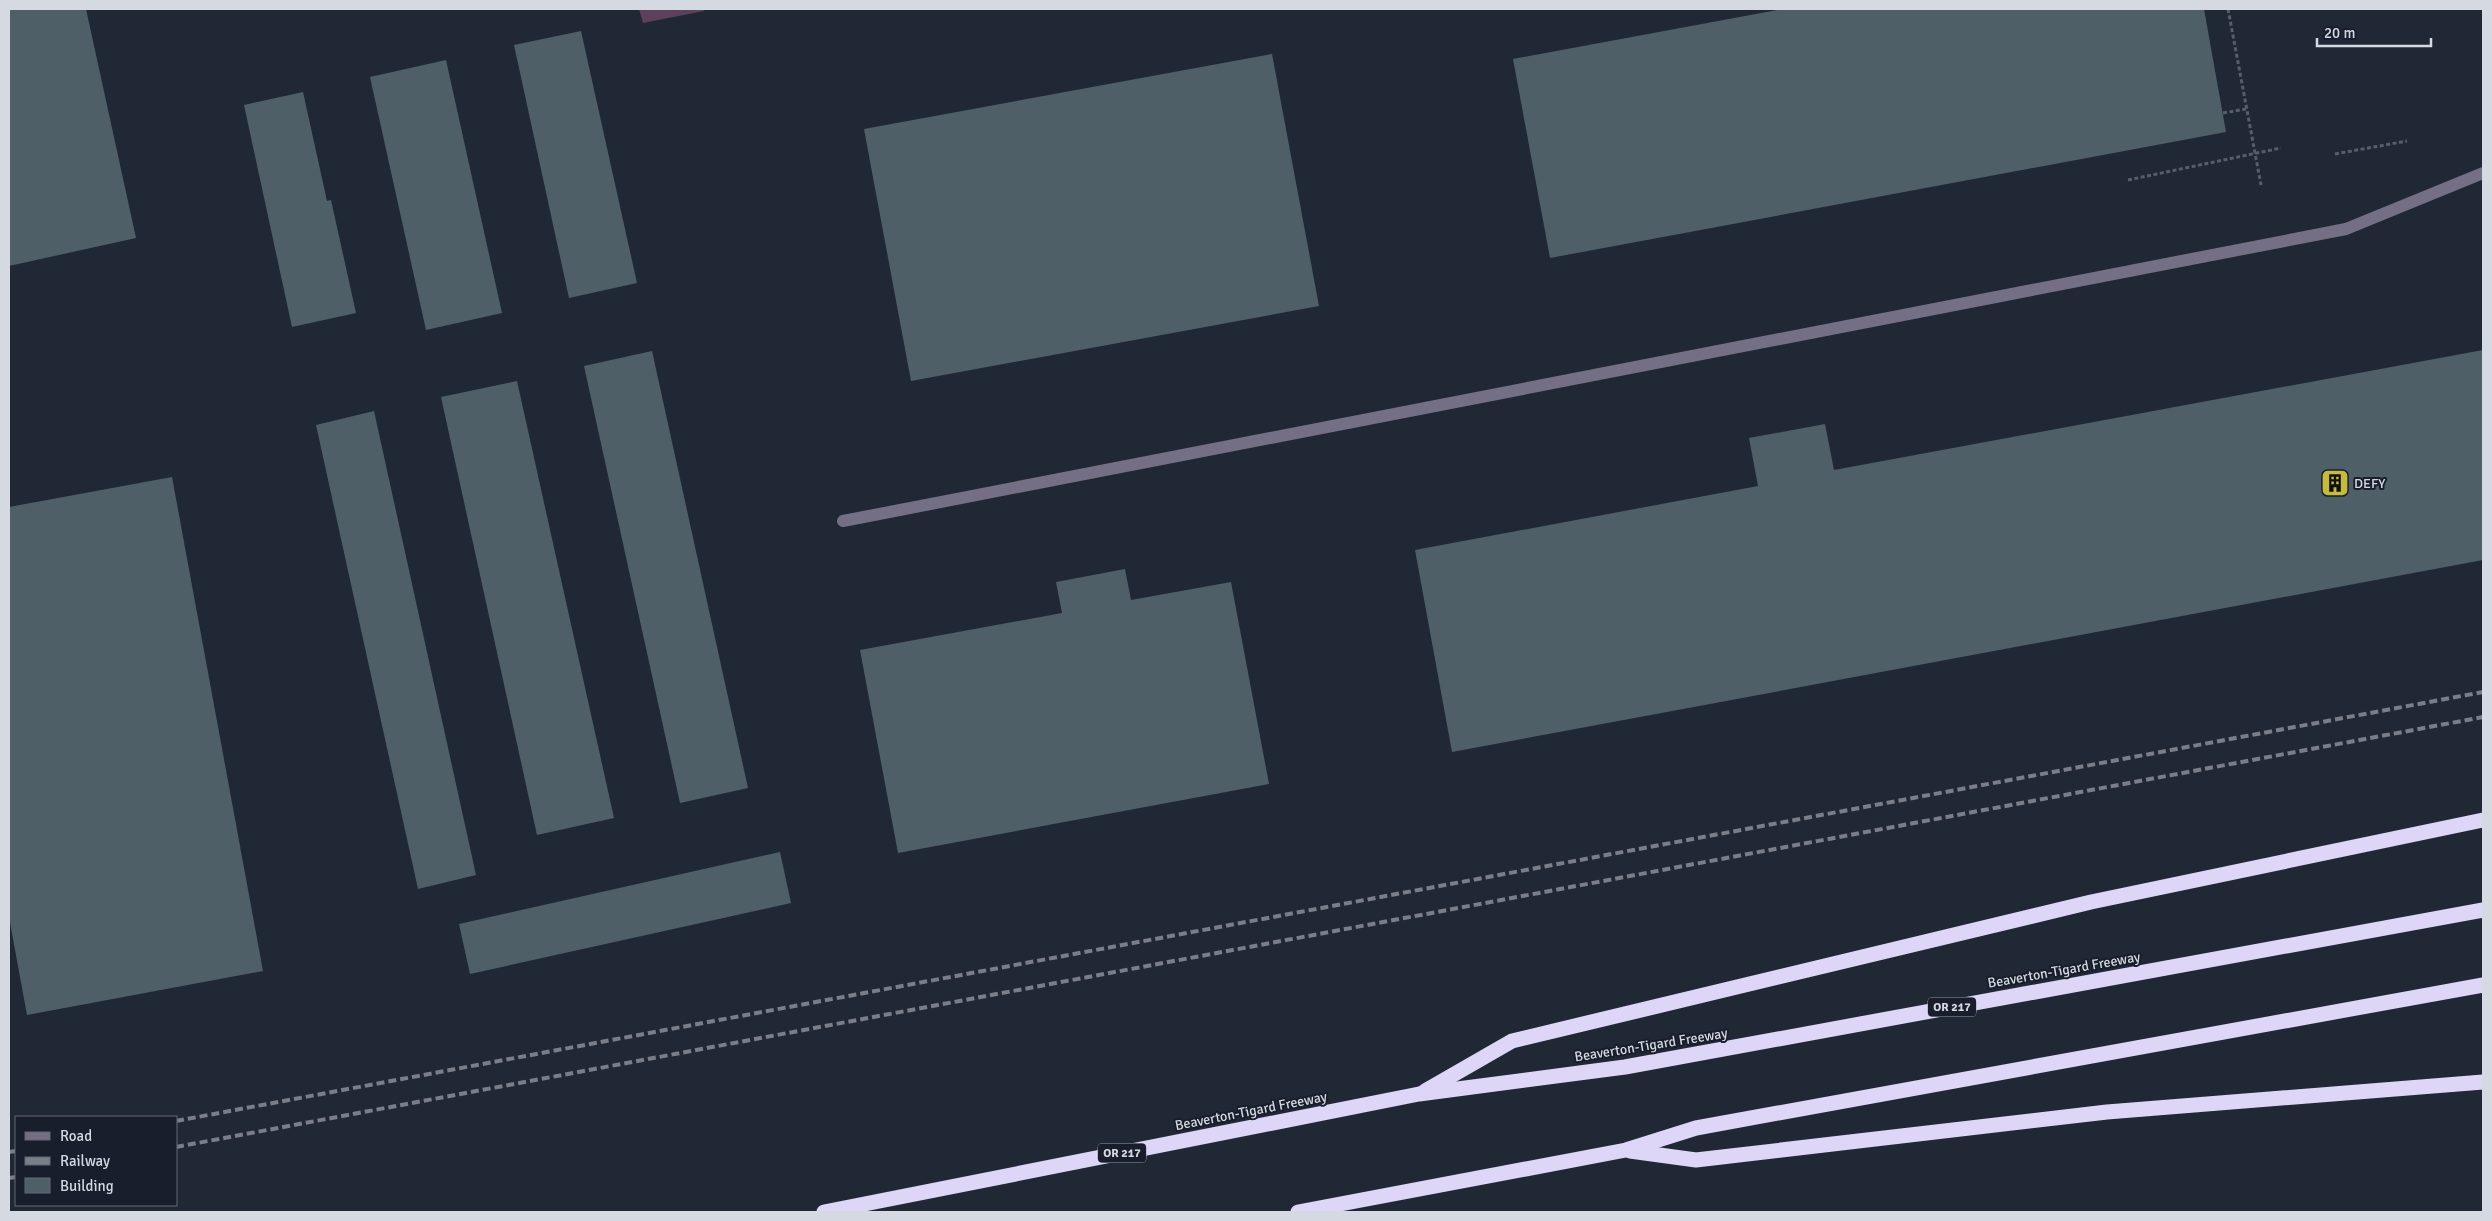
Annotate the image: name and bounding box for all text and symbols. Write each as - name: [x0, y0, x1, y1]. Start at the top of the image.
- scale bar: [2317, 15, 2431, 47]
- text: 20 m: [2324, 24, 2355, 42]
- building icon: DEFY: [2320, 468, 2350, 498]
- place label: DEFY: [2354, 475, 2385, 492]
- street label: Beaverton-Tigard Freeway: [1986, 948, 2142, 992]
- road number: OR 217: [1928, 998, 1976, 1016]
- street label: Beaverton-Tigard Freeway: [1573, 1024, 1729, 1065]
- street label: Beaverton-Tigard Freeway: [1173, 1088, 1329, 1134]
- legend: [15, 1116, 178, 1206]
- text: Road: [60, 1127, 92, 1145]
- road number: OR 217: [1098, 1144, 1146, 1162]
- text: Railway: [60, 1152, 110, 1170]
- text: Building: [60, 1177, 114, 1195]

